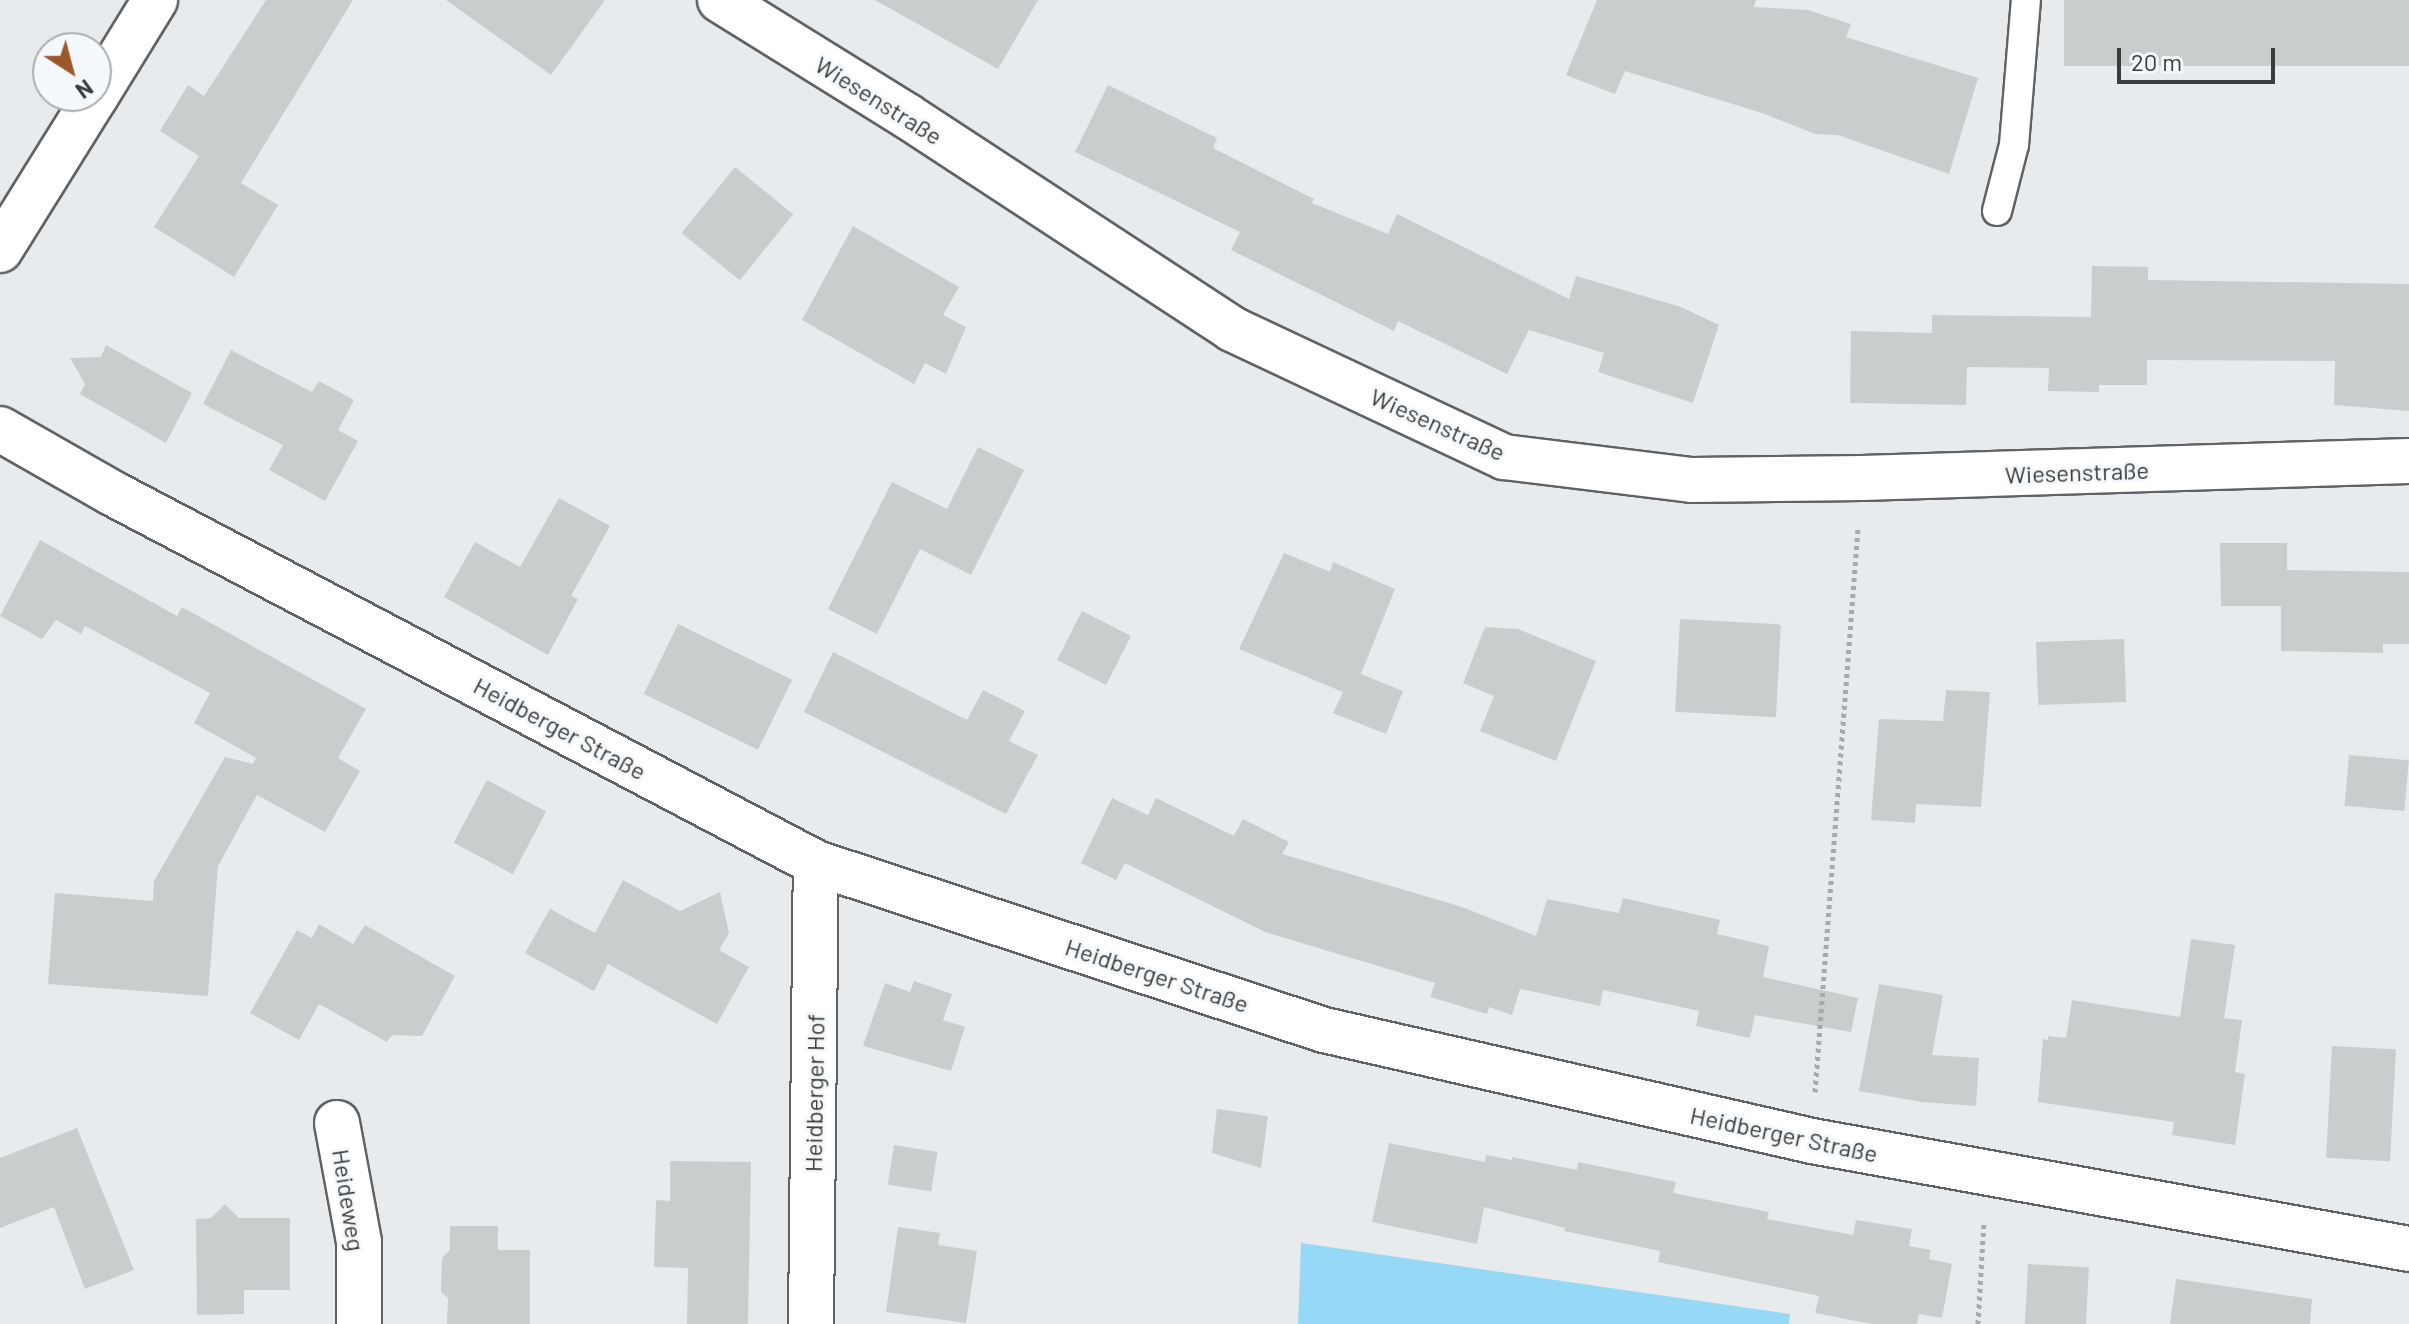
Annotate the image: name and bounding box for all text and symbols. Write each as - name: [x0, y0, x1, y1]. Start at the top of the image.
- north arrow: [32, 32, 112, 112]
- scale bar: [2121, 32, 2279, 82]
- text: 20 m: [2131, 47, 2182, 76]
- street label: Wiesenstraße: [810, 50, 948, 150]
- text: N: [71, 75, 99, 105]
- street label: Wiesenstraße: [1366, 381, 1510, 467]
- street label: Wiesenstraße: [2004, 455, 2150, 489]
- street label: Heidberger Straße: [469, 670, 651, 786]
- street label: Heidberger Straße: [1062, 932, 1252, 1018]
- street label: Heidberger Hof: [798, 1014, 830, 1172]
- street label: Heidberger Straße: [1688, 1100, 1880, 1168]
- street label: Heideweg: [327, 1147, 371, 1253]

